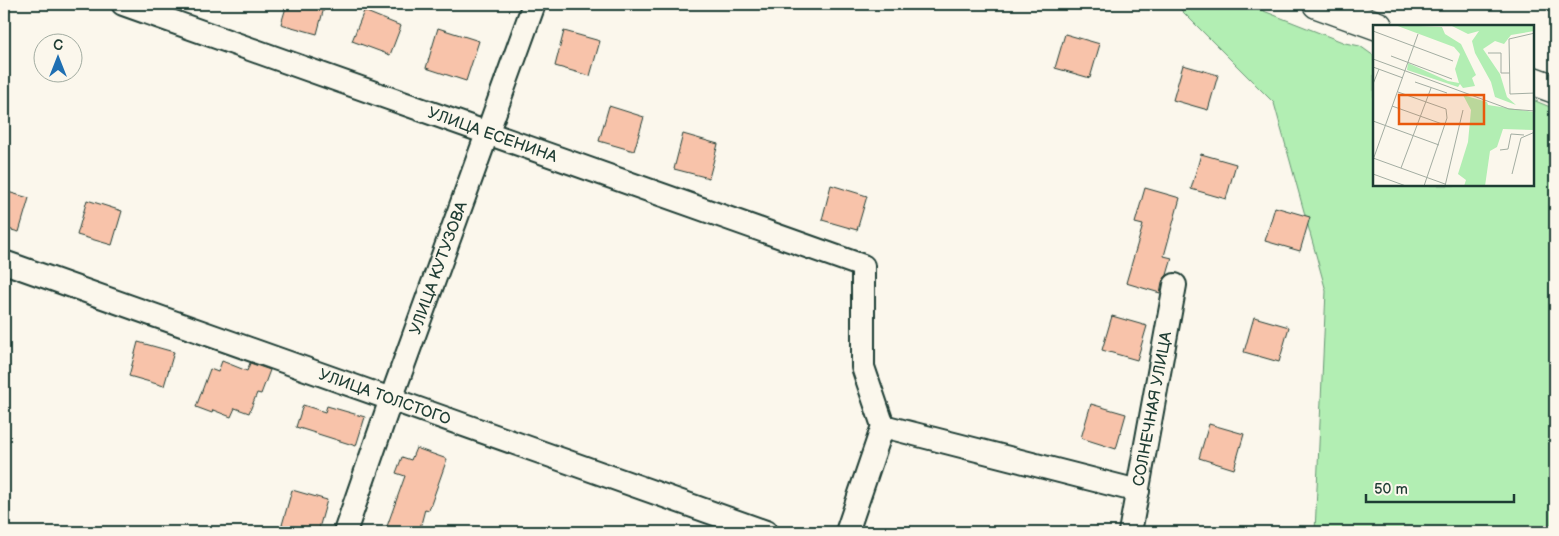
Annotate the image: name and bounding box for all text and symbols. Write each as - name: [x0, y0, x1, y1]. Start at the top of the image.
- inset map: [1373, 25, 1534, 186]
- north arrow: [32, 32, 82, 82]
- text: С: [53, 37, 63, 54]
- street label: УЛИЦА ЕСЕНИНА: [425, 103, 560, 167]
- street label: УЛИЦА КУТУЗОВА: [406, 199, 471, 337]
- street label: СОЛНЕЧНАЯ УЛИЦА: [1129, 330, 1176, 488]
- street label: УЛИЦА ТОЛСТОГО: [316, 365, 454, 429]
- scale bar: [1366, 471, 1514, 503]
- text: 50 m: [1374, 480, 1408, 499]

